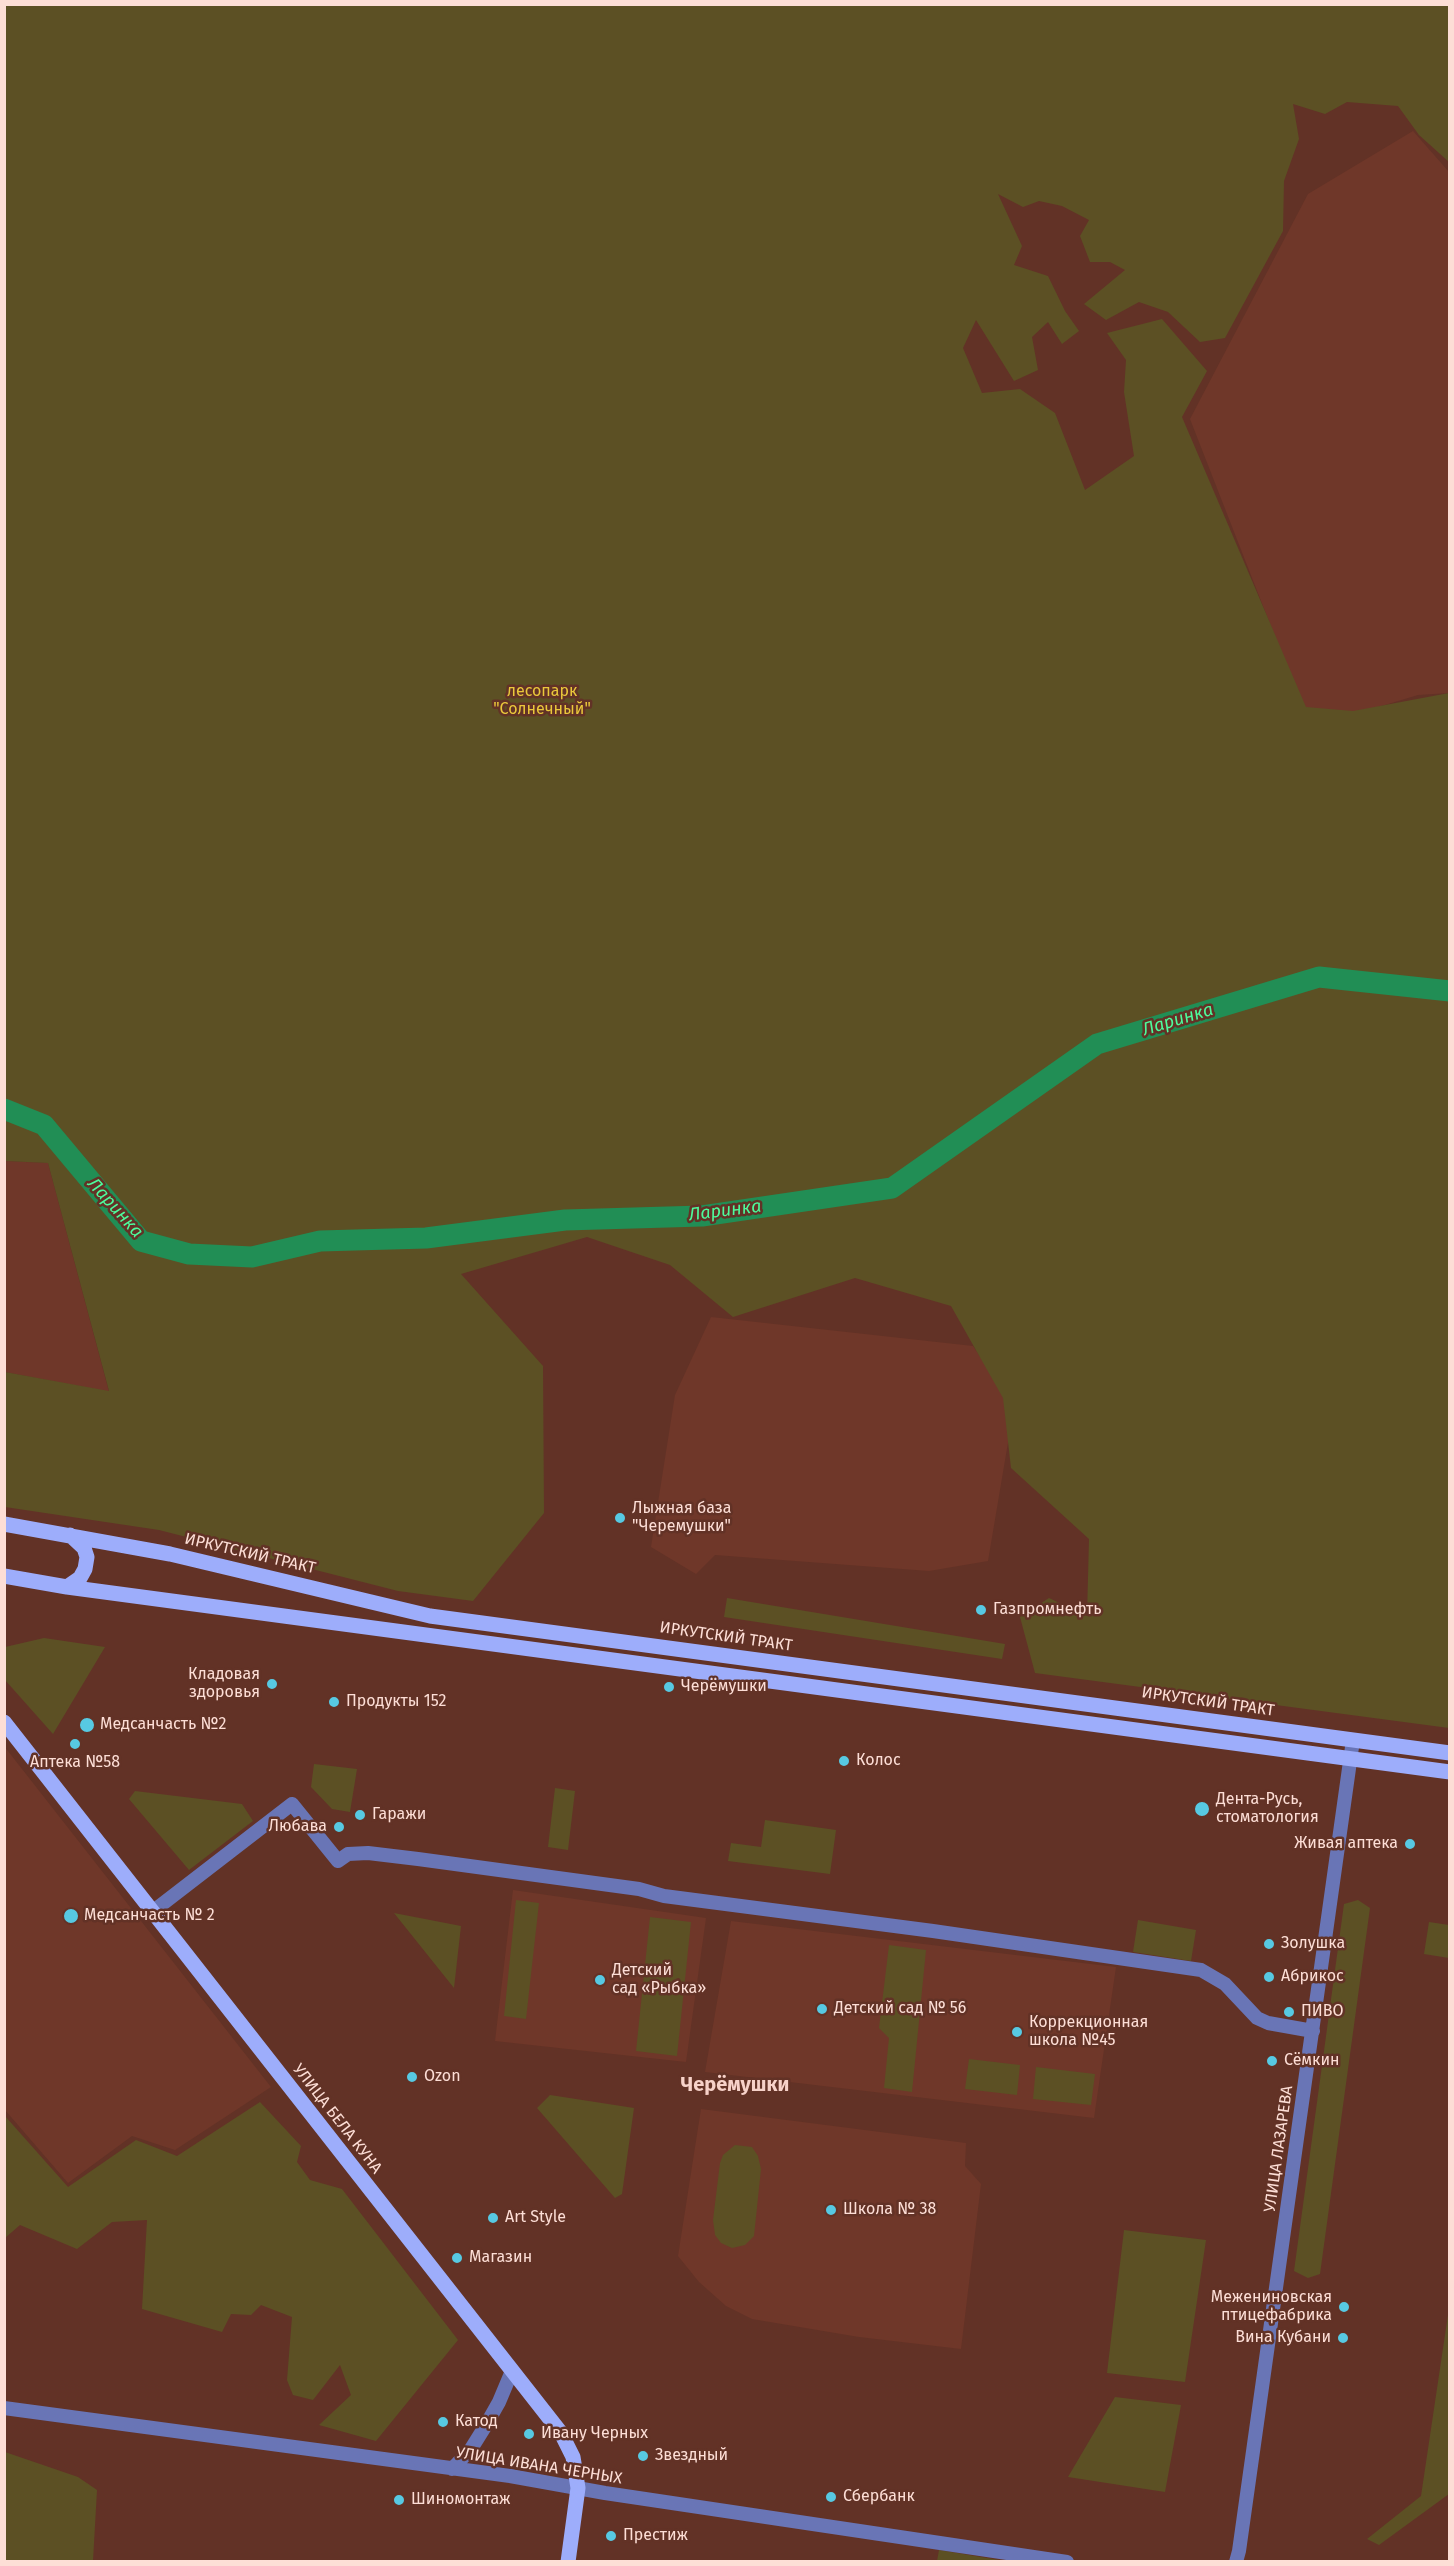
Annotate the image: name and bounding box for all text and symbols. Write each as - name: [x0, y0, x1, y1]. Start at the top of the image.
- park label: лесопарк "Солнечный": [493, 682, 591, 720]
- water label: Ларинка: [1140, 999, 1216, 1041]
- water label: Ларинка: [83, 1174, 147, 1242]
- water label: Ларинка: [687, 1196, 763, 1226]
- place label: Лыжная база "Черемушки": [632, 1499, 731, 1537]
- marker: Лыжная база "Черемушки": [613, 1511, 627, 1525]
- street label: ИРКУТСКИЙ ТРАКТ: [183, 1530, 317, 1578]
- place label: Газпромнефть: [993, 1600, 1102, 1620]
- marker: Газпромнефть: [974, 1603, 988, 1617]
- street label: ИРКУТСКИЙ ТРАКТ: [658, 1618, 794, 1656]
- place label: Кладовая здоровья: [188, 1665, 260, 1703]
- marker: Кладовая здоровья: [265, 1677, 279, 1691]
- place label: Черёмушки: [681, 1677, 767, 1697]
- marker: Черёмушки: [662, 1680, 676, 1694]
- street label: ИРКУТСКИЙ ТРАКТ: [1140, 1683, 1276, 1721]
- place label: Продукты 152: [346, 1692, 446, 1712]
- marker: Продукты 152: [327, 1695, 341, 1709]
- place label: Медсанчасть №2: [100, 1715, 226, 1735]
- marker: Медсанчасть №2: [78, 1716, 96, 1734]
- marker: Аптека №58: [68, 1737, 82, 1751]
- place label: Колос: [856, 1751, 901, 1771]
- place label: Аптека №58: [30, 1753, 120, 1773]
- marker: Колос: [837, 1754, 851, 1768]
- place label: Дента-Русь, стоматология: [1216, 1790, 1319, 1828]
- marker: Дента-Русь, стоматология: [1193, 1800, 1211, 1818]
- place label: Гаражи: [372, 1805, 426, 1825]
- marker: Гаражи: [353, 1808, 367, 1822]
- place label: Любава: [269, 1817, 327, 1837]
- marker: Любава: [332, 1820, 346, 1834]
- place label: Живая аптека: [1294, 1834, 1398, 1854]
- marker: Живая аптека: [1403, 1837, 1417, 1851]
- place label: Медсанчасть № 2: [84, 1906, 215, 1926]
- marker: Медсанчасть № 2: [62, 1907, 80, 1925]
- place label: Золушка: [1281, 1934, 1345, 1954]
- marker: Золушка: [1262, 1937, 1276, 1951]
- place label: Детский сад «Рыбка»: [612, 1961, 706, 1999]
- place label: Абрикос: [1281, 1967, 1344, 1987]
- marker: Абрикос: [1262, 1970, 1276, 1984]
- marker: Детский сад «Рыбка»: [593, 1973, 607, 1987]
- place label: Детский сад № 56: [834, 1999, 966, 2019]
- marker: Детский сад № 56: [815, 2002, 829, 2016]
- place label: ПИВО: [1301, 2002, 1344, 2022]
- marker: ПИВО: [1282, 2005, 1296, 2019]
- place label: Коррекционная школа №45: [1029, 2013, 1148, 2051]
- marker: Коррекционная школа №45: [1010, 2025, 1024, 2039]
- place label: Сёмкин: [1284, 2051, 1339, 2071]
- marker: Сёмкин: [1265, 2054, 1279, 2068]
- street label: УЛИЦА БЕЛА КУНА: [288, 2060, 386, 2178]
- place label: Ozon: [424, 2067, 461, 2087]
- marker: Ozon: [405, 2070, 419, 2084]
- district label: Черёмушки: [681, 2073, 789, 2097]
- street label: УЛИЦА ЛАЗАРЕВА: [1261, 2084, 1297, 2214]
- place label: Школа № 38: [843, 2200, 936, 2220]
- marker: Школа № 38: [824, 2203, 838, 2217]
- place label: Art Style: [505, 2208, 566, 2228]
- marker: Art Style: [486, 2211, 500, 2225]
- place label: Магазин: [469, 2248, 532, 2268]
- marker: Магазин: [450, 2251, 464, 2265]
- place label: Межениновская птицефабрика: [1211, 2288, 1332, 2326]
- marker: Межениновская птицефабрика: [1337, 2300, 1351, 2314]
- place label: Вина Кубани: [1235, 2328, 1331, 2348]
- marker: Вина Кубани: [1336, 2331, 1350, 2345]
- place label: Катод: [455, 2412, 498, 2432]
- marker: Катод: [436, 2415, 450, 2429]
- place label: Ивану Черных: [541, 2424, 648, 2444]
- marker: Ивану Черных: [522, 2427, 536, 2441]
- street label: УЛИЦА ИВАНА ЧЕРНЫХ: [454, 2443, 624, 2489]
- place label: Звездный: [655, 2446, 728, 2466]
- marker: Звездный: [636, 2449, 650, 2463]
- place label: Сбербанк: [843, 2487, 915, 2507]
- place label: Шиномонтаж: [411, 2490, 511, 2510]
- marker: Сбербанк: [824, 2490, 838, 2504]
- marker: Шиномонтаж: [392, 2493, 406, 2507]
- place label: Престиж: [623, 2526, 688, 2546]
- marker: Престиж: [604, 2529, 618, 2543]

